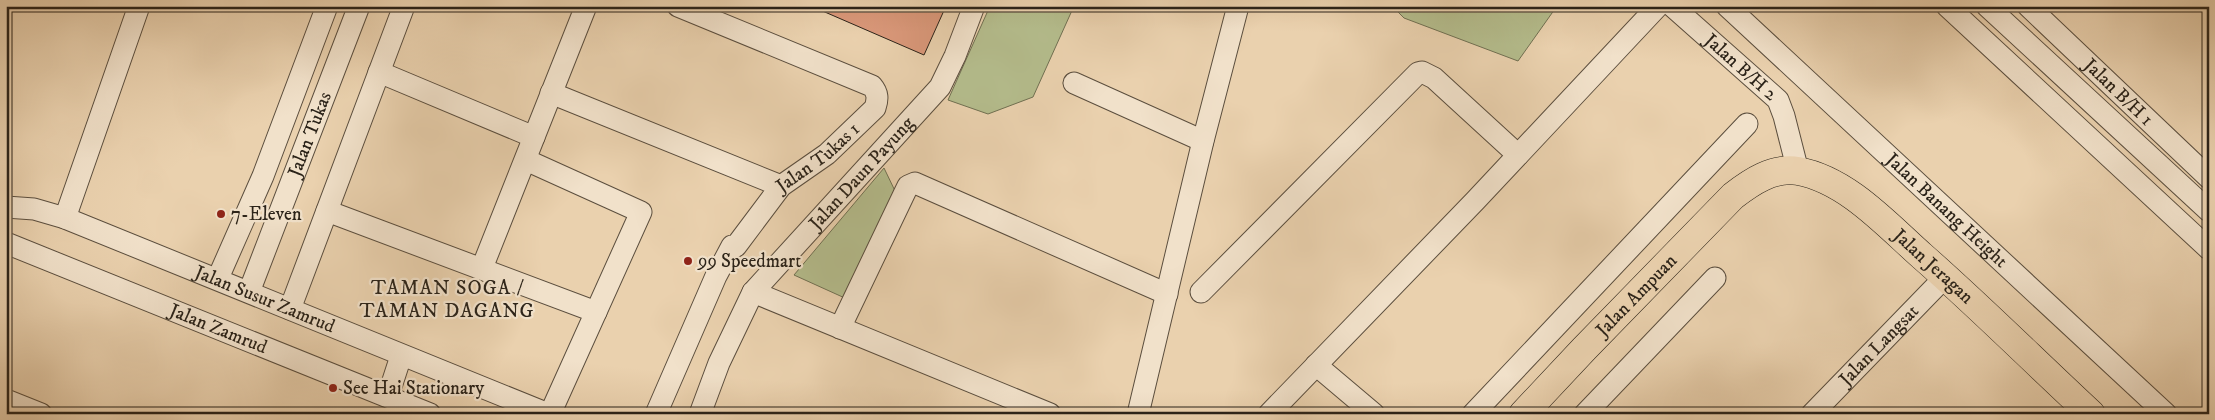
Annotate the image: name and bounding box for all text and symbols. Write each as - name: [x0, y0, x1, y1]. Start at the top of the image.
- street label: Jalan B/H 2: [1698, 27, 1783, 106]
- street label: Jalan B/H 1: [2078, 52, 2158, 131]
- street label: Jalan Tukas: [282, 89, 336, 182]
- street label: Jalan Daun Payung: [803, 111, 919, 236]
- street label: Jalan Tukas 1: [770, 118, 864, 199]
- street label: Jalan Banang Height: [1880, 147, 2012, 272]
- place label: 7-Eleven: [231, 203, 302, 226]
- marker: 7-Eleven: [215, 208, 227, 220]
- street label: Jalan Jeragan: [1887, 222, 1978, 309]
- street label: Jalan Ampuan: [1590, 249, 1682, 343]
- place label: 99 Speedmart: [697, 250, 801, 273]
- marker: 99 Speedmart: [682, 255, 694, 267]
- street label: Jalan Susur Zamrud: [189, 260, 339, 338]
- district label: TAMAN SOGA / TAMAN DAGANG: [359, 276, 535, 324]
- street label: Jalan Zamrud: [164, 298, 271, 359]
- street label: Jalan Langsat: [1833, 300, 1924, 392]
- place label: See Hai Stationary: [343, 377, 485, 400]
- marker: See Hai Stationary: [327, 382, 339, 394]

